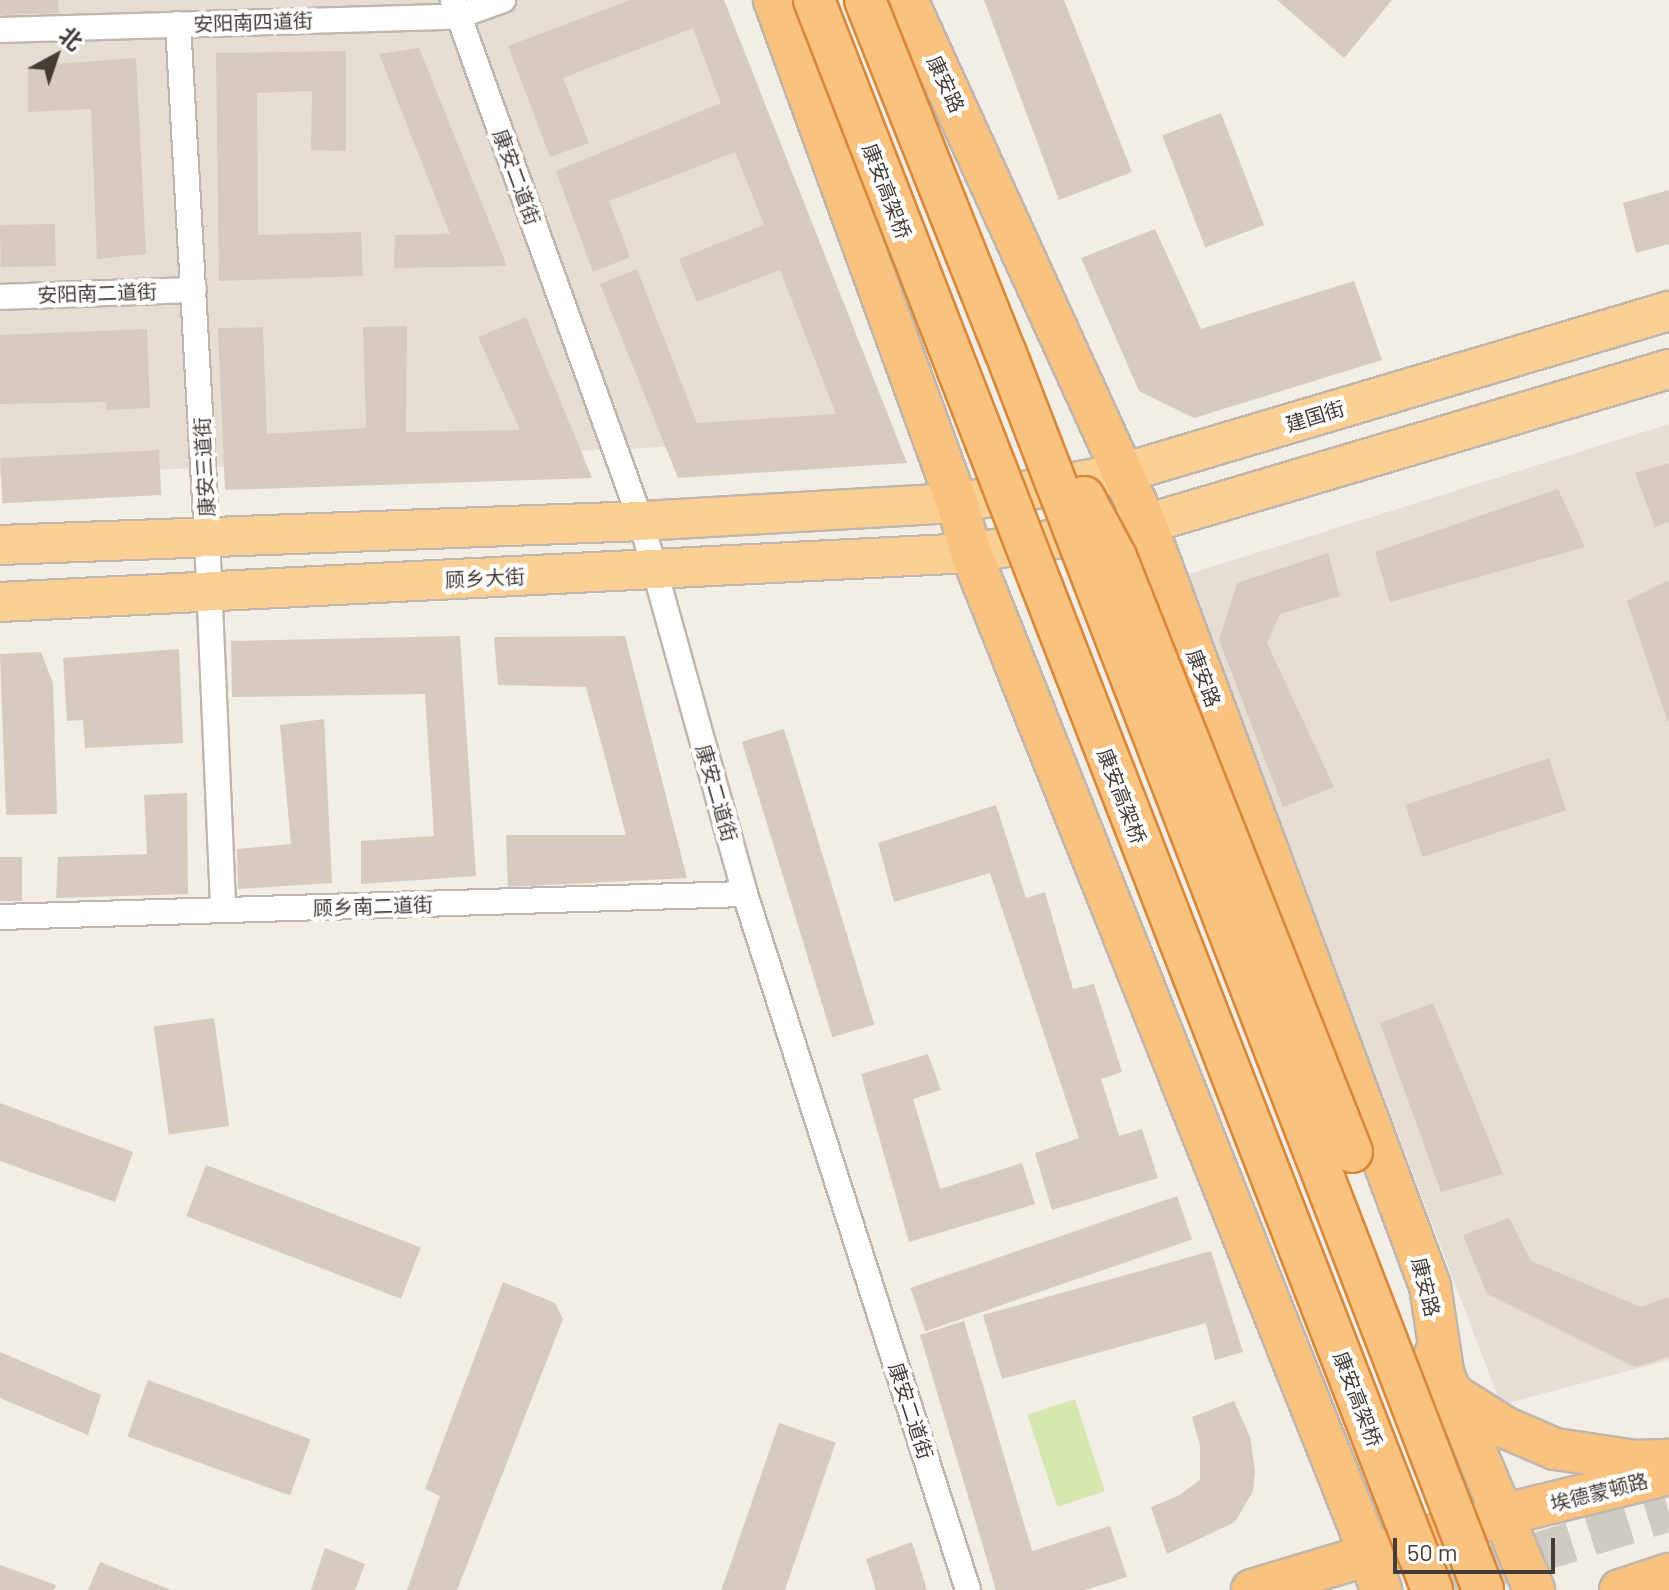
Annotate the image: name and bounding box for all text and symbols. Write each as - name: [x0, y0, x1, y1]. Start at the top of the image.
- street label: 安阳南四道街: [193, 8, 313, 36]
- north arrow: [16, 16, 96, 96]
- text: 北: [55, 21, 88, 55]
- street label: 康安路: [922, 52, 970, 116]
- street label: 康安二道街: [489, 126, 545, 228]
- street label: 康安高架桥: [858, 140, 916, 242]
- street label: 安阳南二道街: [37, 279, 157, 307]
- street label: 建国街: [1283, 396, 1347, 436]
- street label: 康安三道街: [189, 416, 219, 518]
- street label: 顾乡大街: [444, 564, 526, 592]
- street label: 康安路: [1182, 646, 1226, 710]
- street label: 康安二道街: [692, 742, 742, 844]
- street label: 康安高架桥: [1093, 745, 1151, 847]
- street label: 顾乡南二道街: [313, 892, 433, 920]
- street label: 康安路: [1407, 1255, 1445, 1319]
- street label: 康安高架桥: [1329, 1348, 1387, 1450]
- street label: 康安二道街: [884, 1360, 938, 1462]
- street label: 埃德蒙顿路: [1548, 1468, 1650, 1516]
- scale bar: [1397, 1522, 1559, 1572]
- text: 50 m: [1407, 1537, 1458, 1566]

